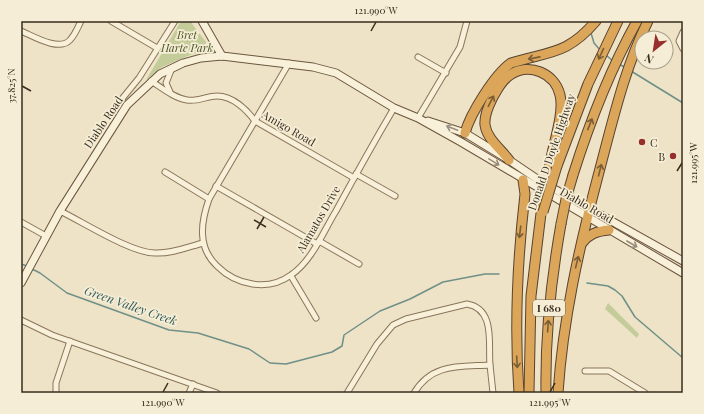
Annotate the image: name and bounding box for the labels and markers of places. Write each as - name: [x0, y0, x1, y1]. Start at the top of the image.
- place label: C: [650, 135, 658, 150]
- marker: C: [637, 137, 647, 147]
- place label: B: [658, 149, 665, 164]
- marker: B: [668, 151, 678, 161]

